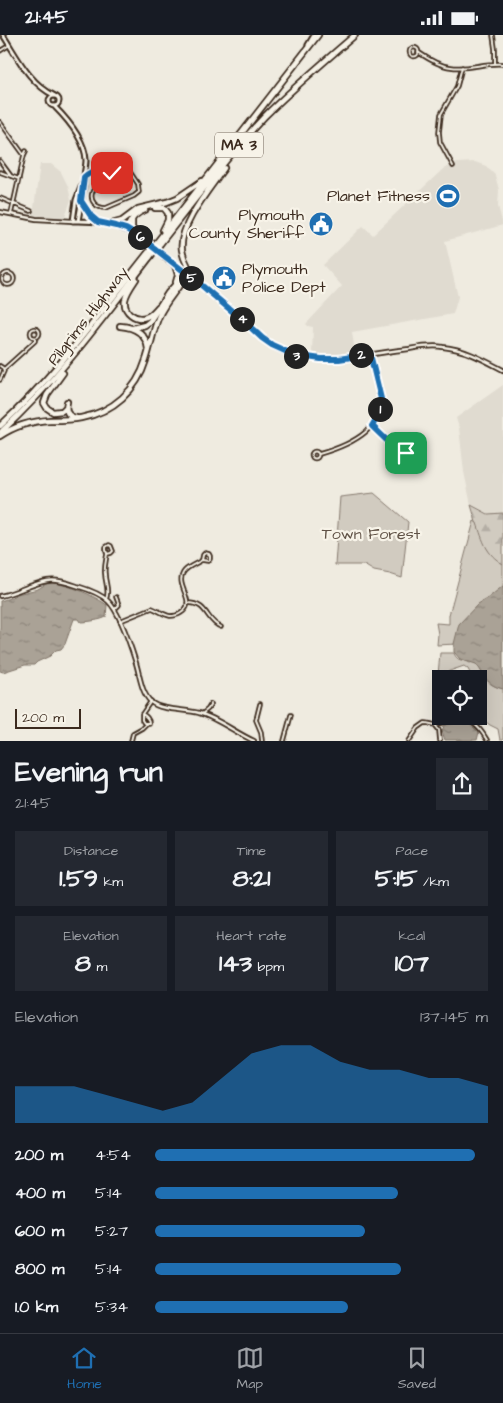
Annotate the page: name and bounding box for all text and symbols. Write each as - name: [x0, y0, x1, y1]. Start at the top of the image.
- text: 21:45: [25, 4, 68, 31]
- road number: MA 3: [215, 133, 263, 157]
- pin: [91, 152, 133, 194]
- icon: check: [98, 159, 126, 187]
- sports icon: Planet Fitness: [435, 183, 461, 209]
- place label: Planet Fitness: [327, 185, 430, 207]
- place label: Plymouth County Sheriff: [189, 204, 305, 245]
- public building icon: Plymouth County Sheriff: [308, 211, 334, 237]
- pin: 6: [128, 225, 152, 249]
- text: 6: [136, 227, 145, 247]
- place label: Plymouth Police Dept: [242, 258, 326, 298]
- street label: Pilgrims Highway: [42, 262, 134, 371]
- pin: 5: [178, 265, 204, 291]
- public building icon: Plymouth Police Dept: [211, 265, 237, 291]
- text: 5: [187, 268, 196, 288]
- pin: 4: [230, 307, 254, 331]
- text: 4: [238, 309, 247, 329]
- pin: 3: [284, 343, 308, 369]
- pin: 2: [348, 343, 374, 367]
- text: 2: [357, 345, 366, 365]
- text: 3: [293, 346, 300, 366]
- pin: 1: [368, 397, 392, 421]
- text: 1: [380, 399, 381, 419]
- pin: [385, 432, 427, 474]
- icon: arrive: [392, 439, 420, 467]
- park label: Town Forest: [322, 523, 421, 545]
- map controls: [432, 670, 487, 725]
- button: locate: [432, 670, 487, 725]
- scale bar: [15, 706, 81, 729]
- text: 200 m: [22, 708, 64, 728]
- text: Evening run: [15, 753, 163, 792]
- button: share: [436, 758, 488, 810]
- text: 21:45: [15, 792, 51, 814]
- text: Distance: [64, 841, 118, 861]
- text: Time: [237, 841, 266, 861]
- text: Pace: [396, 841, 428, 861]
- text: 1.59: [59, 861, 98, 896]
- text: 8:21: [233, 861, 270, 896]
- text: 5:15: [375, 861, 417, 896]
- text: km: [98, 872, 123, 892]
- text: /km: [417, 872, 449, 892]
- text: Elevation: [64, 926, 119, 946]
- text: Heart rate: [216, 926, 287, 946]
- text: kcal: [398, 926, 425, 946]
- text: 8: [75, 946, 91, 981]
- text: 143: [219, 946, 252, 981]
- text: 107: [395, 946, 429, 981]
- text: m: [91, 957, 108, 977]
- text: bpm: [252, 957, 284, 977]
- text: Elevation: [15, 1006, 78, 1028]
- text: 137–145 m: [420, 1006, 488, 1028]
- text: 200 m: [15, 1144, 63, 1166]
- text: 4:54: [95, 1144, 131, 1166]
- text: 400 m: [15, 1182, 65, 1204]
- text: 5:14: [95, 1182, 122, 1204]
- text: 600 m: [15, 1220, 64, 1242]
- text: 5:27: [95, 1220, 128, 1242]
- text: 800 m: [15, 1258, 64, 1280]
- text: 5:14: [95, 1258, 122, 1280]
- text: 1.0 km: [15, 1296, 58, 1318]
- text: 5:34: [95, 1296, 128, 1318]
- tab: Home: [67, 1344, 102, 1394]
- tab: Map: [236, 1344, 264, 1394]
- tab: Saved: [398, 1344, 436, 1394]

